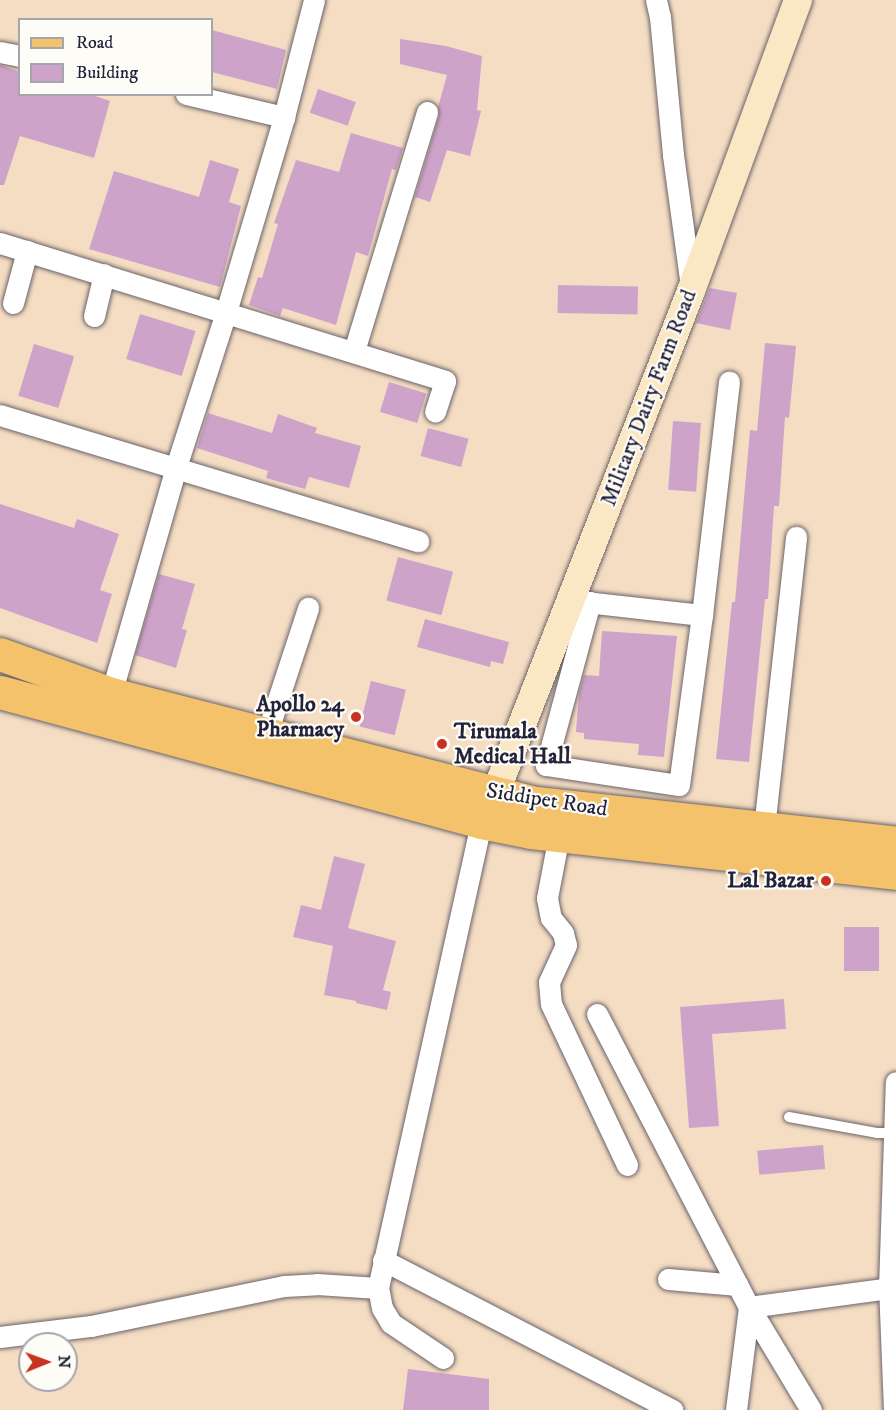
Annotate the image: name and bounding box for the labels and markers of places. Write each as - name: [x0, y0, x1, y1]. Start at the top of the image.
- place label: Apollo 24 Pharmacy: [256, 691, 344, 742]
- marker: Apollo 24 Pharmacy: [349, 710, 363, 724]
- place label: Tirumala Medical Hall: [454, 718, 571, 770]
- marker: Tirumala Medical Hall: [435, 737, 449, 751]
- place label: Lal Bazar: [727, 868, 814, 894]
- marker: Lal Bazar: [819, 874, 833, 888]

